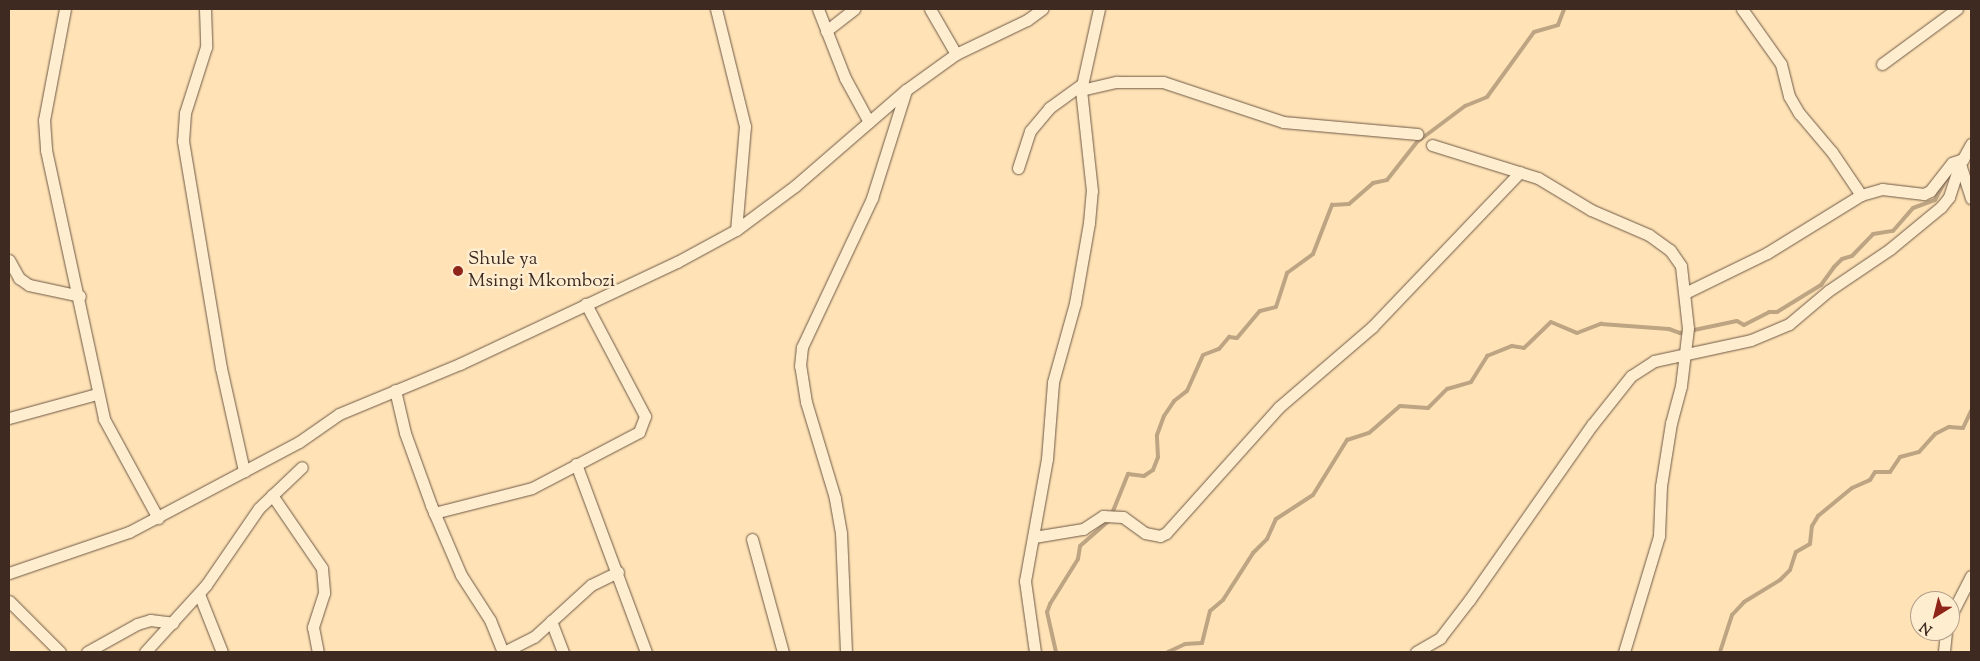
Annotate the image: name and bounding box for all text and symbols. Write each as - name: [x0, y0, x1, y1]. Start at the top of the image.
- place label: Shule ya Msingi Mkombozi: [468, 249, 615, 293]
- marker: Shule ya Msingi Mkombozi: [452, 265, 464, 277]
- north arrow: [1910, 591, 1960, 641]
- text: N: [1916, 616, 1937, 639]

